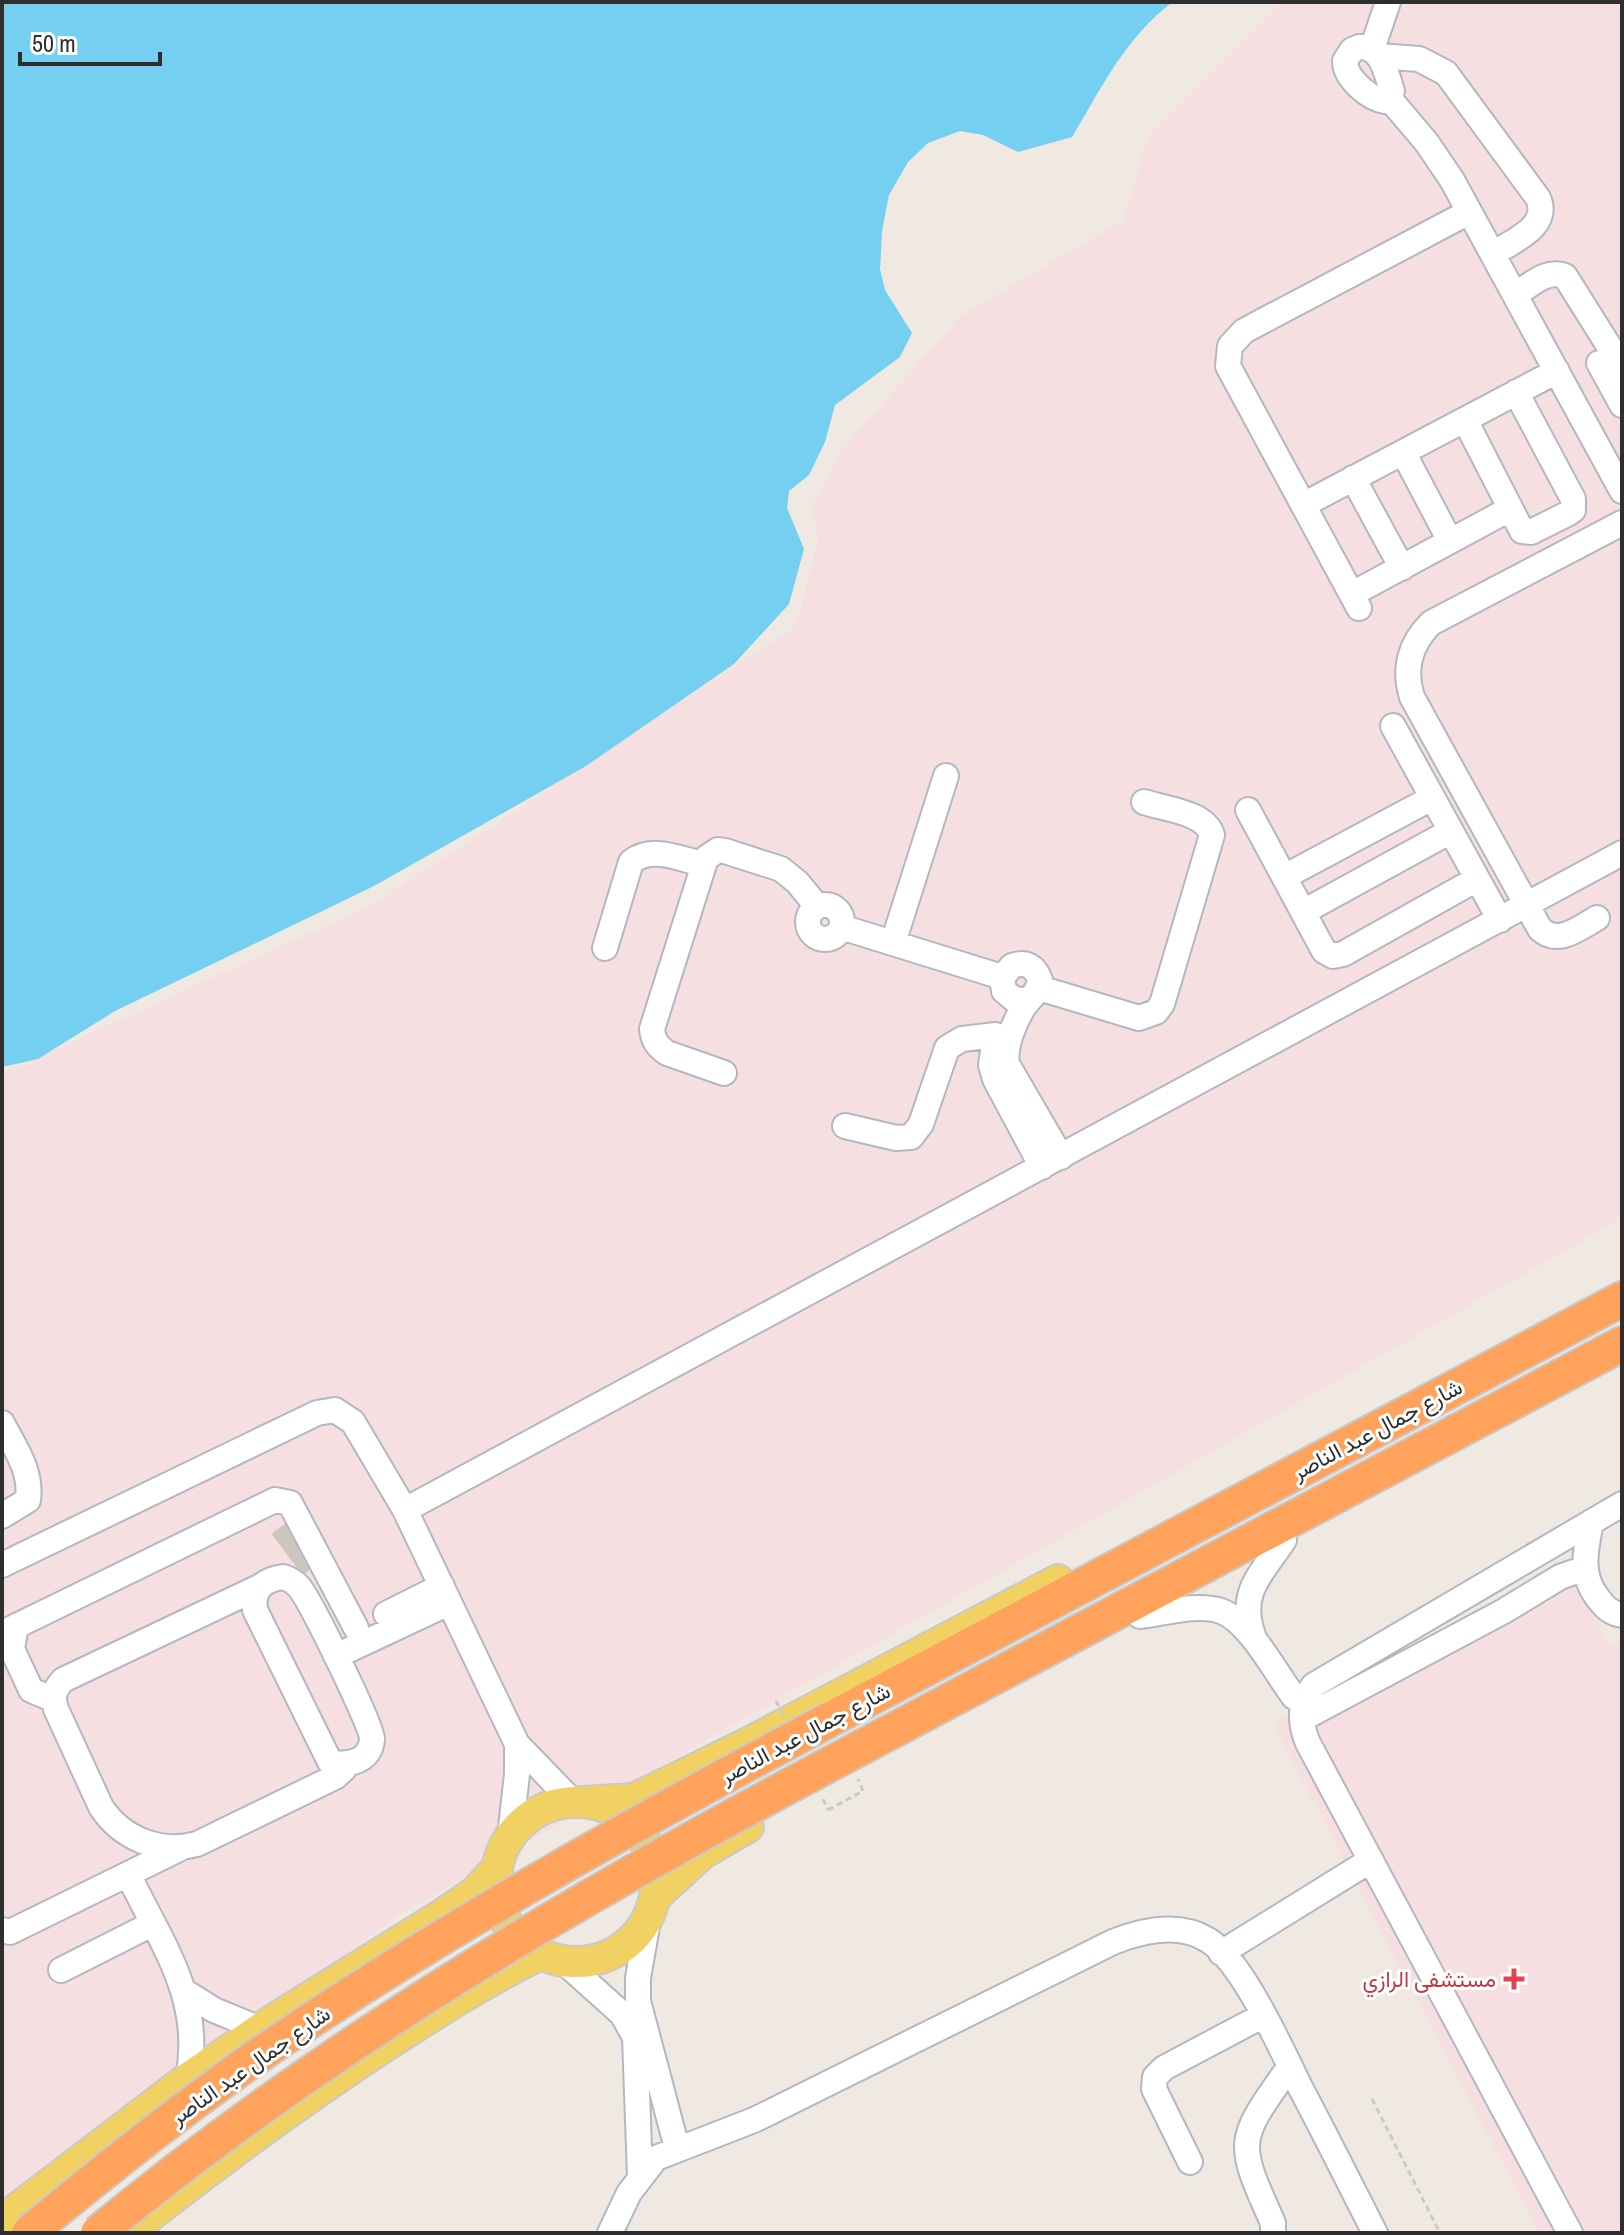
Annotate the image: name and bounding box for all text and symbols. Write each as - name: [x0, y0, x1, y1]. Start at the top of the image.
- scale bar: [20, 16, 160, 66]
- text: 50 m: [32, 27, 76, 59]
- street label: شارع جمال عبد الناصر: [1286, 1371, 1467, 1487]
- street label: شارع جمال عبد الناصر: [714, 1675, 895, 1791]
- place label: مستشفى الرازي: [1362, 1964, 1496, 1998]
- marker: مستشفى الرازي: [1503, 1968, 1525, 1990]
- street label: شارع جمال عبد الناصر: [163, 1999, 336, 2132]

